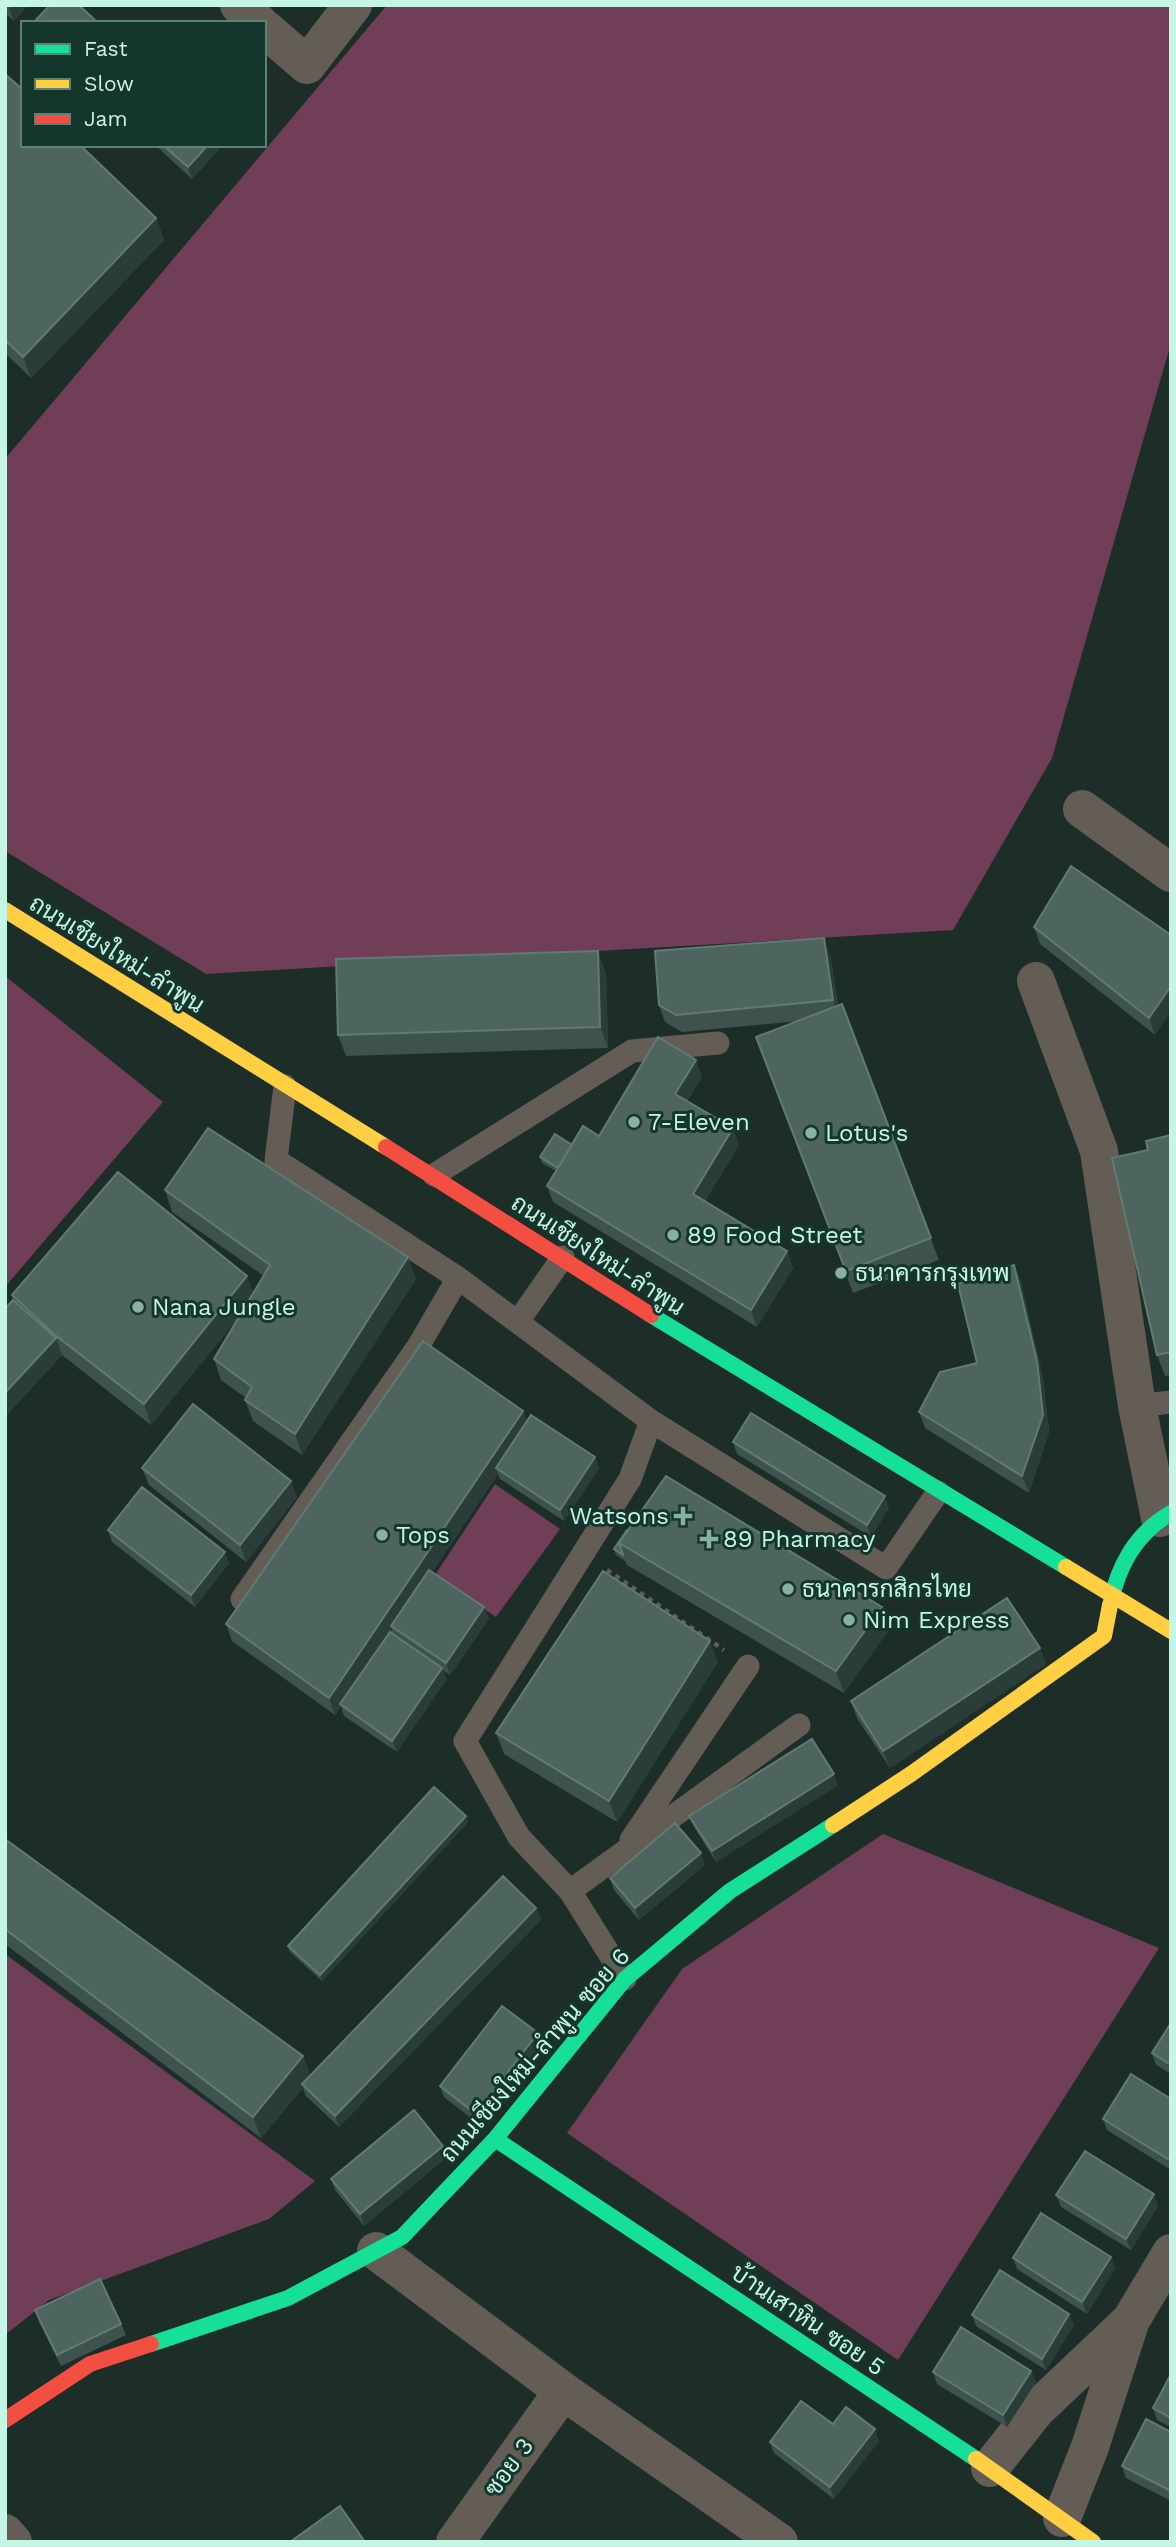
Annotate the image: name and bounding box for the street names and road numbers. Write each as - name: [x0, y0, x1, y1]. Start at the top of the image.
- street label: ถนนเชียงใหม่-ลำพูน: [23, 887, 211, 1022]
- street label: ถนนเชียงใหม่-ลำพูน: [505, 1187, 691, 1324]
- street label: ถนนเชียงใหม่-ลำพูน ซอย 6: [433, 1941, 638, 2170]
- street label: บ้านเสาหิน ซอย 5: [726, 2258, 891, 2382]
- street label: ซอย 3: [479, 2433, 539, 2501]

